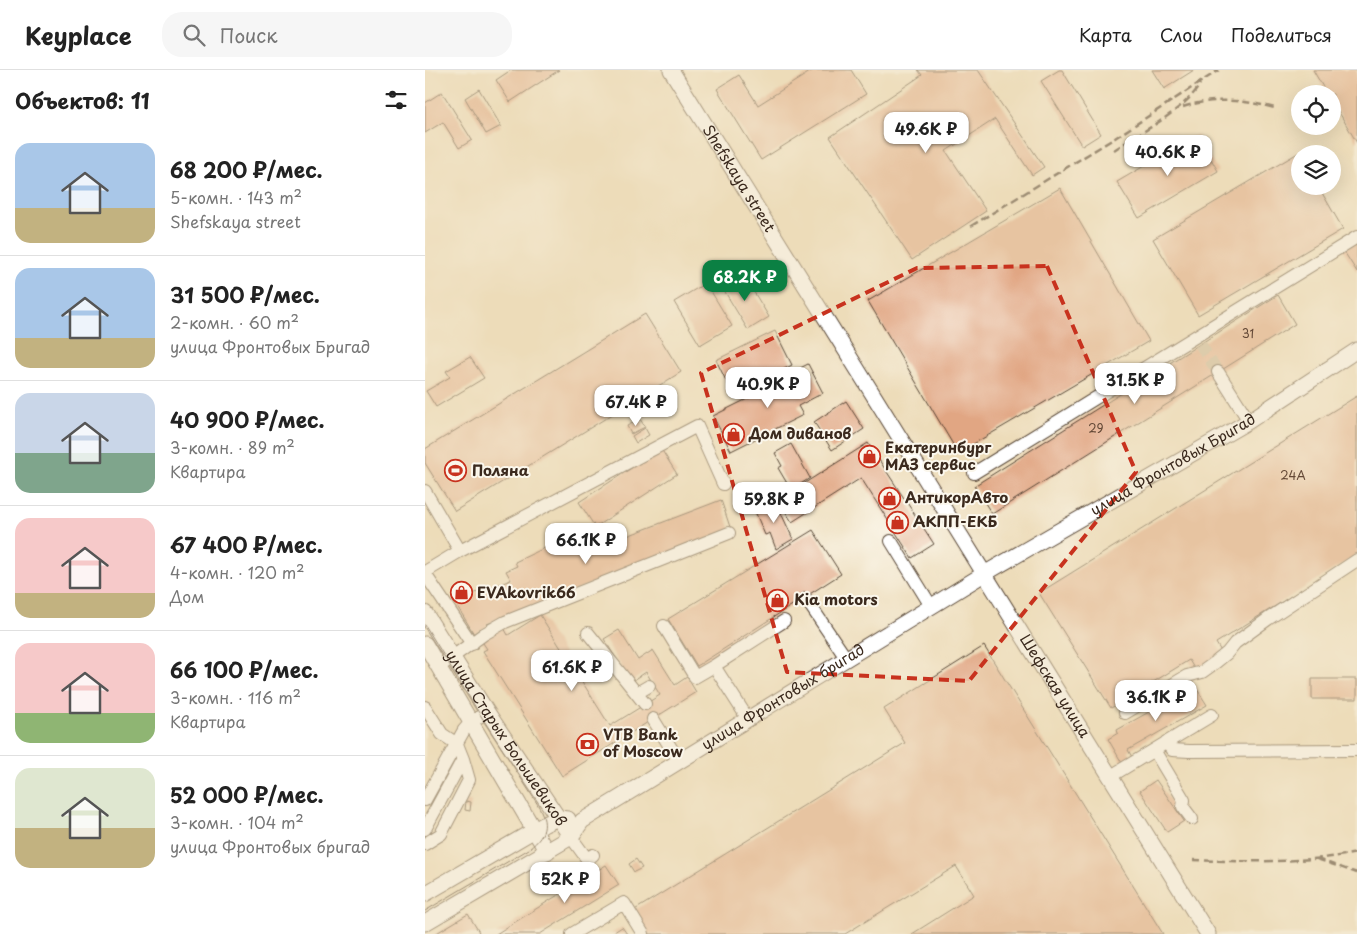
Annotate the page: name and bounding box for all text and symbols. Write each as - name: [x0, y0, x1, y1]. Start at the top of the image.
- search box: [162, 12, 512, 57]
- text: Keyplace: [25, 17, 132, 53]
- icon: search: [180, 21, 208, 49]
- text: Поиск: [220, 21, 277, 49]
- text: Карта: [1079, 21, 1132, 48]
- text: Слои: [1160, 21, 1203, 48]
- text: Поделиться: [1231, 21, 1332, 48]
- text: Объектов: 11: [15, 84, 150, 116]
- map controls: [1291, 85, 1341, 195]
- button: locate: [1291, 85, 1341, 135]
- icon: filters: [382, 86, 410, 114]
- pin: 49.6K ₽: [880, 112, 972, 154]
- text: 49.6K ₽: [895, 116, 957, 140]
- street label: Shefskaya street: [698, 120, 782, 236]
- pin: 40.6K ₽: [1122, 134, 1214, 177]
- text: 40.6K ₽: [1135, 139, 1201, 163]
- button: layers: [1291, 145, 1341, 195]
- text: 68 200 ₽/мес.: [170, 153, 323, 185]
- icon: home: [55, 163, 115, 223]
- text: 5-комн. · 143 m²: [170, 185, 302, 209]
- text: Shefskaya street: [170, 209, 301, 233]
- pin: 68.2K ₽: [699, 260, 791, 302]
- text: 68.2K ₽: [713, 264, 777, 288]
- text: 31 500 ₽/мес.: [170, 278, 320, 310]
- icon: home: [55, 288, 115, 348]
- text: 2-комн. · 60 m²: [170, 310, 299, 334]
- house number: 31: [1242, 324, 1254, 342]
- text: улица Фронтовых Бригад: [170, 334, 370, 358]
- pin: 31.5K ₽: [1089, 362, 1181, 405]
- pin: 40.9K ₽: [722, 366, 814, 409]
- text: 31.5K ₽: [1106, 367, 1164, 391]
- text: 40.9K ₽: [737, 371, 799, 395]
- pin: 67.4K ₽: [590, 384, 682, 427]
- text: 67.4K ₽: [605, 389, 667, 413]
- text: 40 900 ₽/мес.: [170, 403, 324, 435]
- street label: улица Фронтовых Бригад: [1085, 407, 1260, 520]
- icon: home: [55, 413, 115, 473]
- house number: 29: [1088, 419, 1104, 437]
- place label: Дом диванов: [748, 421, 852, 444]
- shop icon: Дом диванов: [721, 422, 745, 446]
- text: 3-комн. · 89 m²: [170, 435, 295, 459]
- place label: Екатеринбург МАЗ сервис: [885, 435, 992, 475]
- shop icon: Екатеринбург МАЗ сервис: [857, 445, 881, 469]
- place label: Поляна: [472, 458, 529, 481]
- text: Квартира: [170, 459, 245, 483]
- sports icon: Поляна: [444, 459, 468, 483]
- house number: 24А: [1280, 466, 1306, 484]
- pin: 59.8K ₽: [728, 482, 820, 524]
- place label: АнтикорАвто: [905, 485, 1008, 508]
- text: 59.8K ₽: [744, 486, 804, 510]
- shop icon: АнтикорАвто: [877, 486, 901, 510]
- place label: АКПП-ЕКБ: [913, 509, 997, 532]
- shop icon: АКПП-ЕКБ: [885, 510, 909, 534]
- pin: 66.1K ₽: [540, 522, 632, 565]
- text: 66.1K ₽: [556, 527, 616, 551]
- text: 67 400 ₽/мес.: [170, 528, 323, 560]
- icon: home: [55, 538, 115, 598]
- text: 4-комн. · 120 m²: [170, 560, 305, 584]
- place label: EVAkovrik66: [477, 580, 576, 603]
- shop icon: EVAkovrik66: [449, 581, 473, 605]
- text: Дом: [170, 584, 204, 608]
- place label: Kia motors: [794, 587, 878, 610]
- shop icon: Kia motors: [766, 588, 790, 612]
- street label: Шефская улица: [1015, 629, 1097, 742]
- street label: улица Фронтовых бригад: [696, 637, 868, 755]
- street label: улица Старых Большевиков: [441, 645, 574, 830]
- pin: 61.6K ₽: [526, 650, 618, 692]
- text: 66 100 ₽/мес.: [170, 653, 319, 685]
- text: 61.6K ₽: [542, 654, 602, 678]
- icon: home: [55, 663, 115, 723]
- pin: 36.1K ₽: [1110, 680, 1202, 722]
- text: 36.1K ₽: [1126, 684, 1186, 708]
- text: 3-комн. · 116 m²: [170, 685, 301, 709]
- text: Квартира: [170, 709, 245, 733]
- place label: VTB Bank of Moscow: [603, 722, 683, 762]
- bank icon: VTB Bank of Moscow: [575, 732, 599, 756]
- text: 52 000 ₽/мес.: [170, 778, 324, 810]
- icon: home: [55, 788, 115, 848]
- text: 3-комн. · 104 m²: [170, 810, 304, 834]
- text: улица Фронтовых бригад: [170, 834, 370, 858]
- pin: 52K ₽: [530, 862, 600, 904]
- text: 52K ₽: [541, 866, 589, 890]

